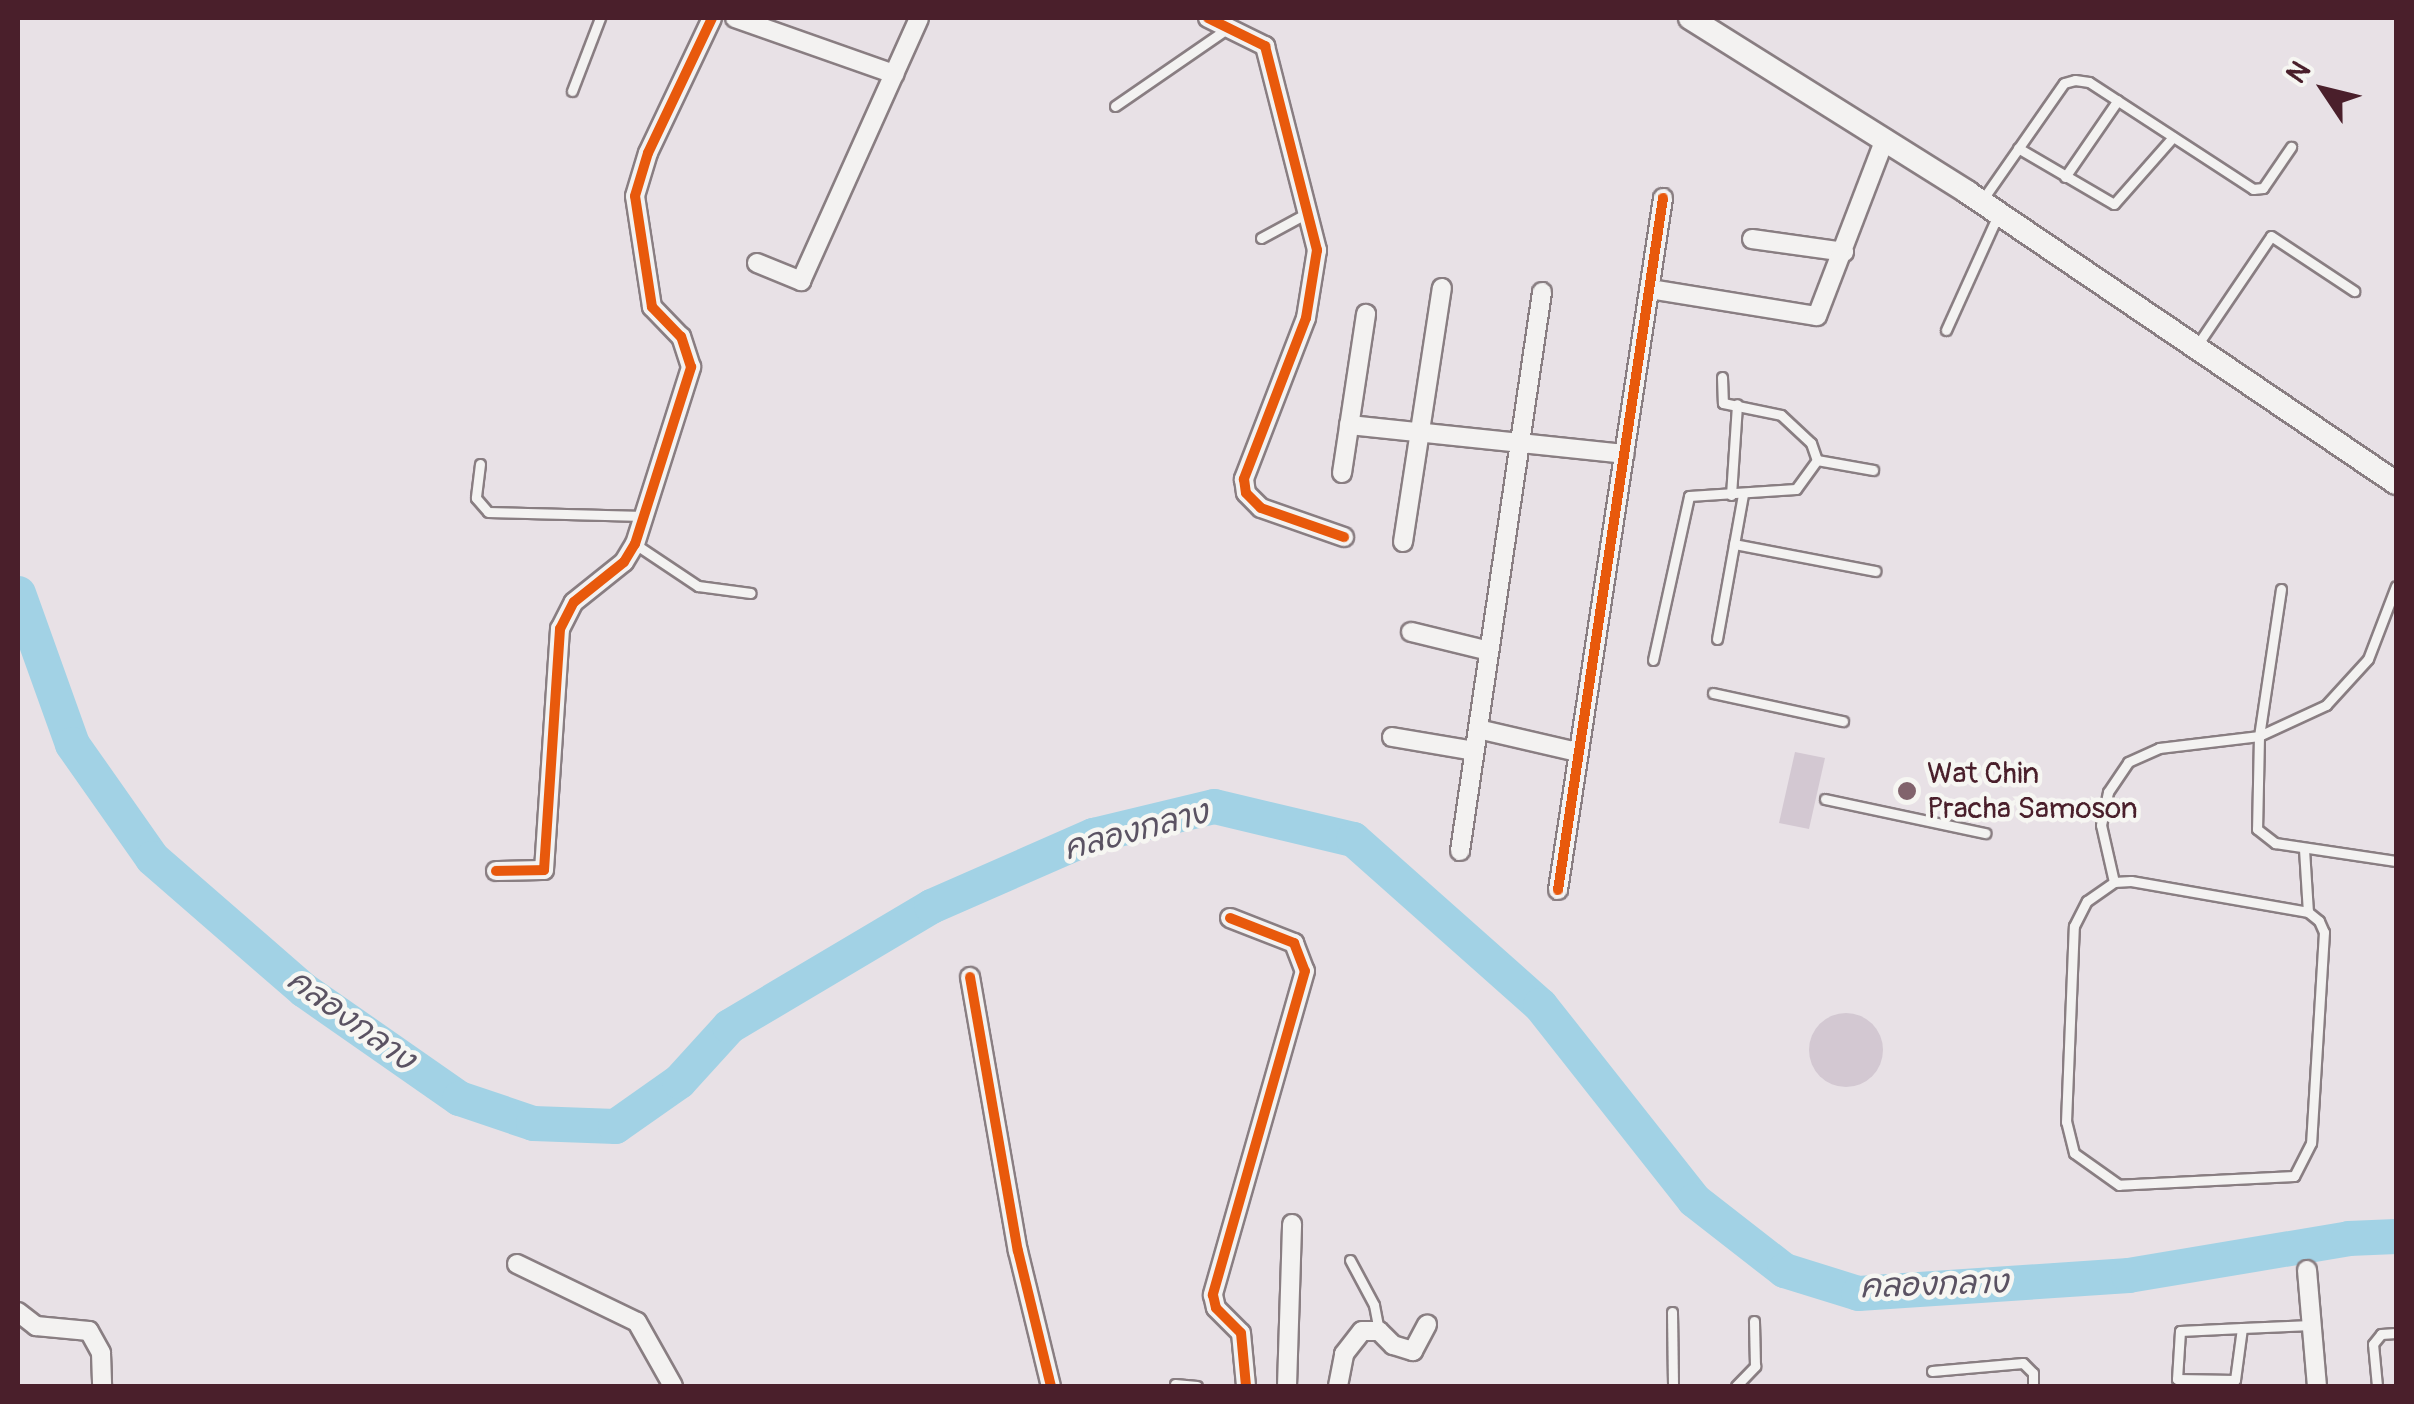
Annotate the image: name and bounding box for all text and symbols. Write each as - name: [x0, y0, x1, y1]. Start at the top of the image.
- north arrow: [2274, 40, 2374, 140]
- text: N: [2279, 55, 2319, 90]
- place label: Wat Chin Pracha Samoson: [1927, 756, 2138, 826]
- marker: Wat Chin Pracha Samoson: [1896, 780, 1918, 802]
- water label: คลองกลาง: [1060, 793, 1212, 869]
- water label: คลองกลาง: [280, 961, 422, 1079]
- water label: คลองกลาง: [1859, 1263, 2009, 1307]

